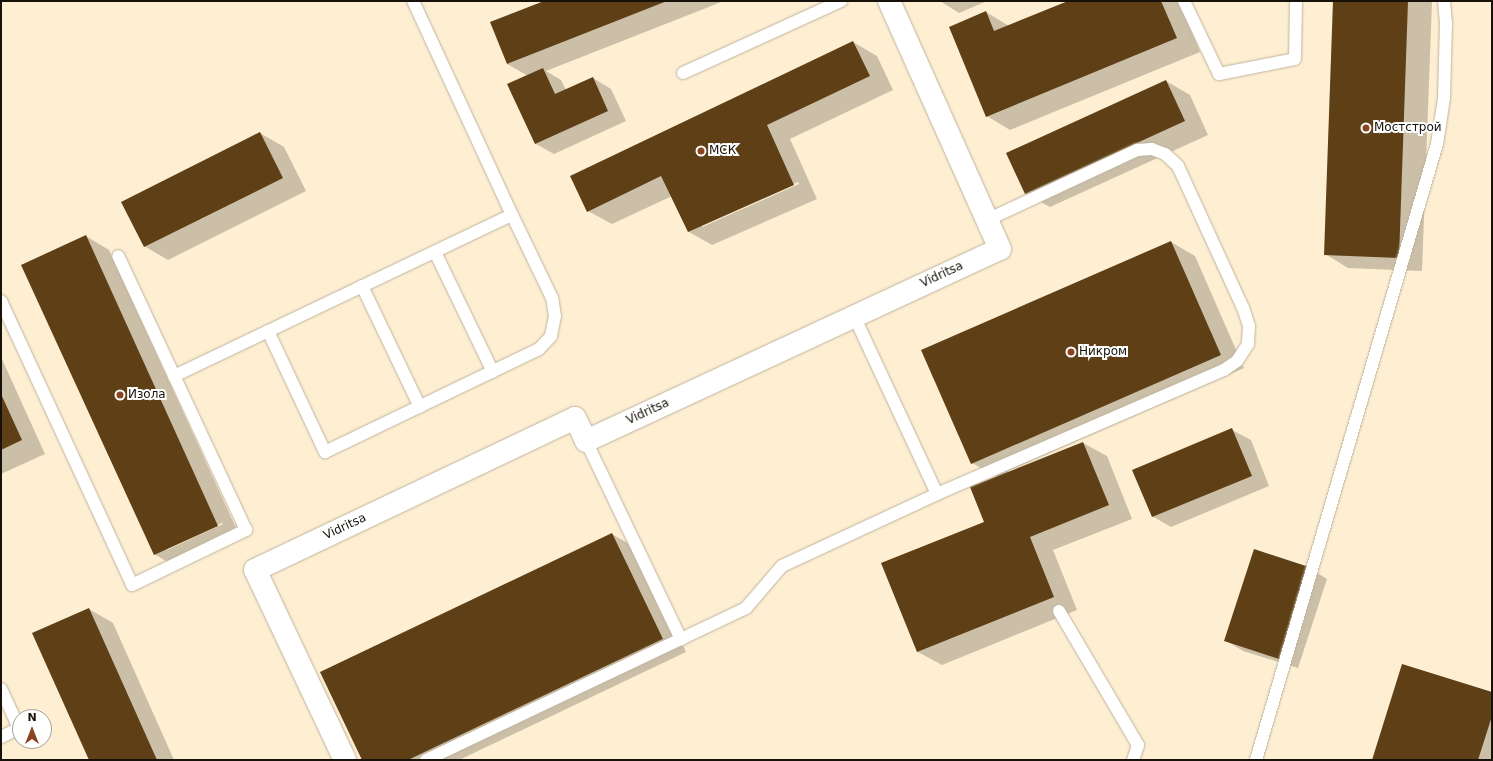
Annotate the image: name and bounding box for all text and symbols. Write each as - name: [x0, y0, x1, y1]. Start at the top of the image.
- place label: Мостстрой: [1374, 121, 1442, 135]
- marker: Мостстрой: [1361, 123, 1371, 133]
- place label: МСК: [709, 144, 736, 158]
- marker: МСК: [696, 146, 706, 156]
- street label: Vidritsa: [918, 259, 966, 291]
- place label: Никром: [1079, 345, 1127, 359]
- marker: Никром: [1066, 347, 1076, 357]
- place label: Изола: [128, 388, 166, 402]
- marker: Изола: [115, 390, 125, 400]
- street label: Vidritsa: [624, 396, 672, 428]
- street label: Vidritsa: [321, 511, 369, 543]
- north arrow: [12, 709, 52, 749]
- text: N: [27, 711, 37, 724]

